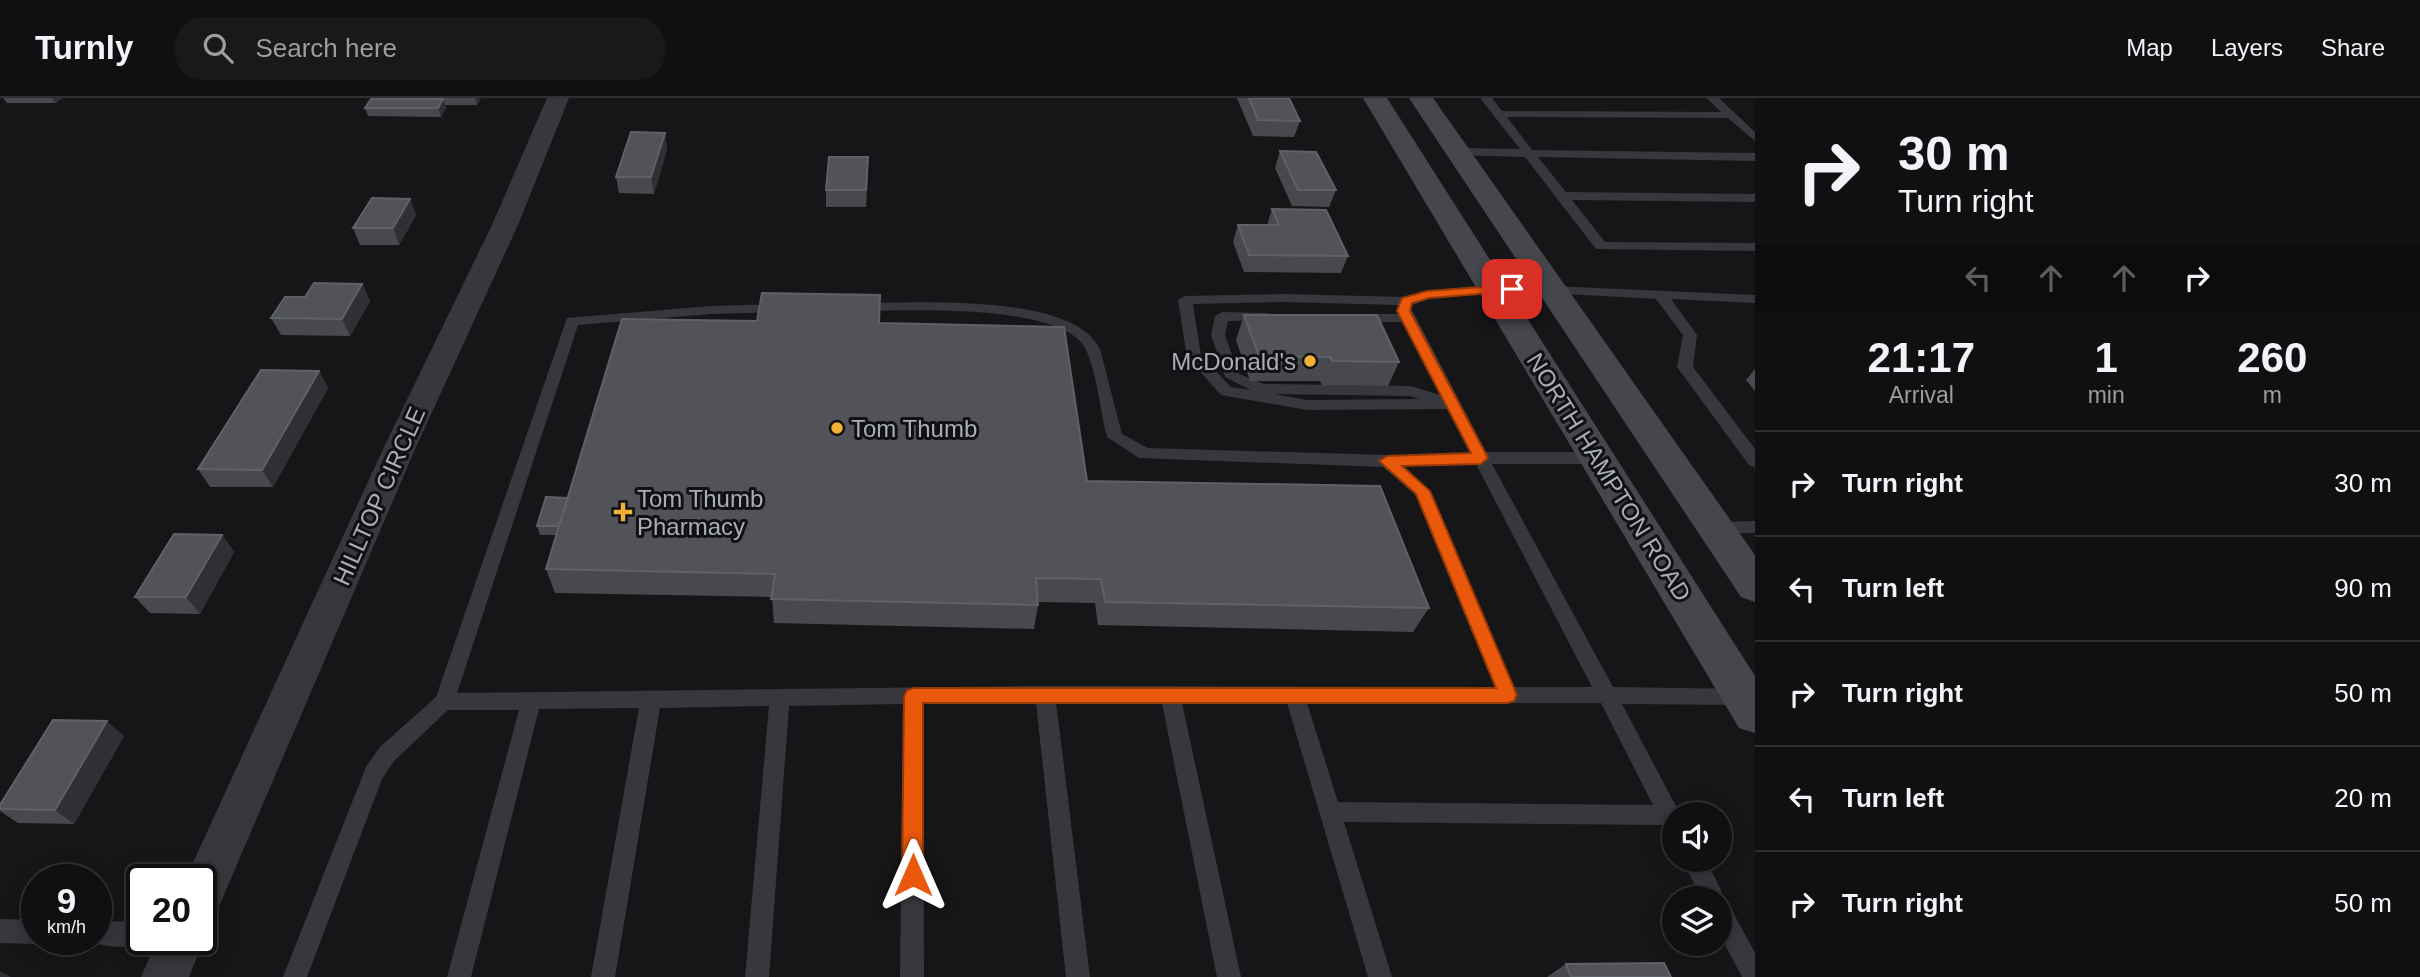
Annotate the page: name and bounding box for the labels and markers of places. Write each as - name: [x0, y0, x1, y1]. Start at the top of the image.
- pin: [1482, 259, 1542, 319]
- place label: McDonald's: [1171, 348, 1296, 375]
- marker: McDonald's: [1302, 353, 1318, 369]
- place label: Tom Thumb: [851, 415, 977, 442]
- marker: Tom Thumb: [829, 420, 845, 436]
- place label: Tom Thumb Pharmacy: [637, 485, 763, 540]
- marker: Tom Thumb Pharmacy: [615, 504, 631, 520]

